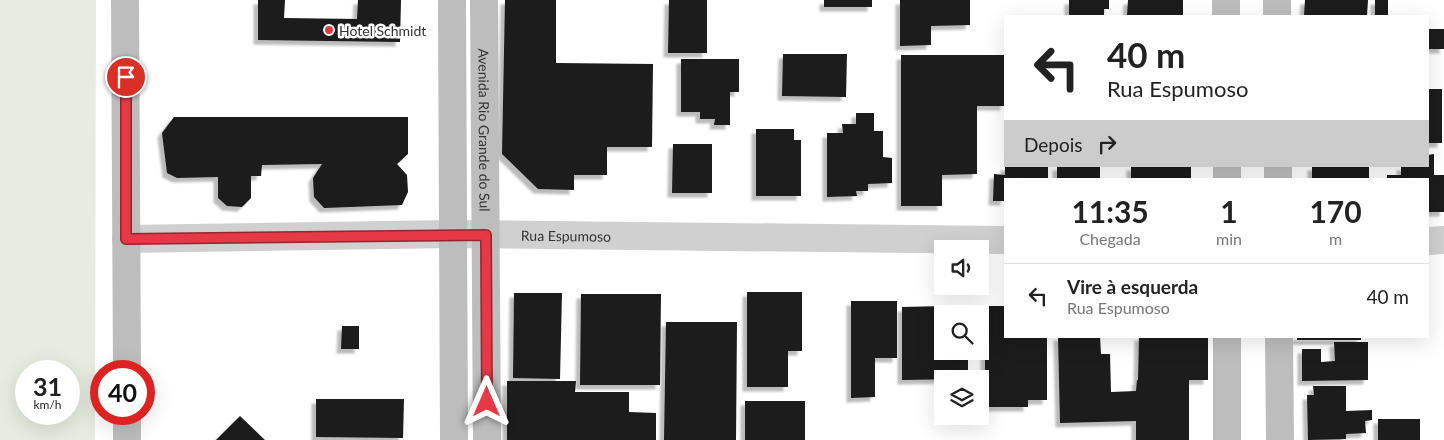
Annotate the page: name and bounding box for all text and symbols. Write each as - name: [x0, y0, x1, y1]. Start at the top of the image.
- place label: Hotel Schmidt: [339, 22, 426, 39]
- marker: Hotel Schmidt: [323, 24, 335, 36]
- text: 40 m: [1107, 33, 1185, 75]
- icon: left: [1024, 35, 1089, 100]
- street label: Avenida Rio Grande do Sul: [476, 48, 494, 212]
- pin: [105, 56, 147, 98]
- icon: arrive: [112, 63, 140, 91]
- text: Rua Espumoso: [1107, 75, 1248, 102]
- icon: right: [1093, 130, 1121, 158]
- text: Depois: [1024, 133, 1083, 156]
- text: 11:35: [1071, 193, 1149, 229]
- text: 1: [1220, 193, 1238, 229]
- text: 170: [1309, 193, 1362, 229]
- street label: Rua Espumoso: [521, 226, 611, 244]
- text: Chegada: [1079, 229, 1141, 248]
- text: min: [1216, 229, 1242, 248]
- text: m: [1329, 229, 1342, 248]
- map controls: [934, 240, 989, 425]
- button: sound: [934, 240, 989, 295]
- text: Vire à esquerda: [1067, 275, 1198, 298]
- icon: left: [1024, 282, 1052, 310]
- text: 40 m: [1366, 285, 1409, 308]
- text: Rua Espumoso: [1067, 298, 1170, 317]
- button: search: [934, 305, 989, 360]
- speed limit sign: 40: [90, 360, 155, 425]
- button: layers: [934, 370, 989, 425]
- text: 31: [33, 371, 62, 401]
- position arrow: [460, 375, 512, 427]
- text: km/h: [33, 397, 62, 412]

